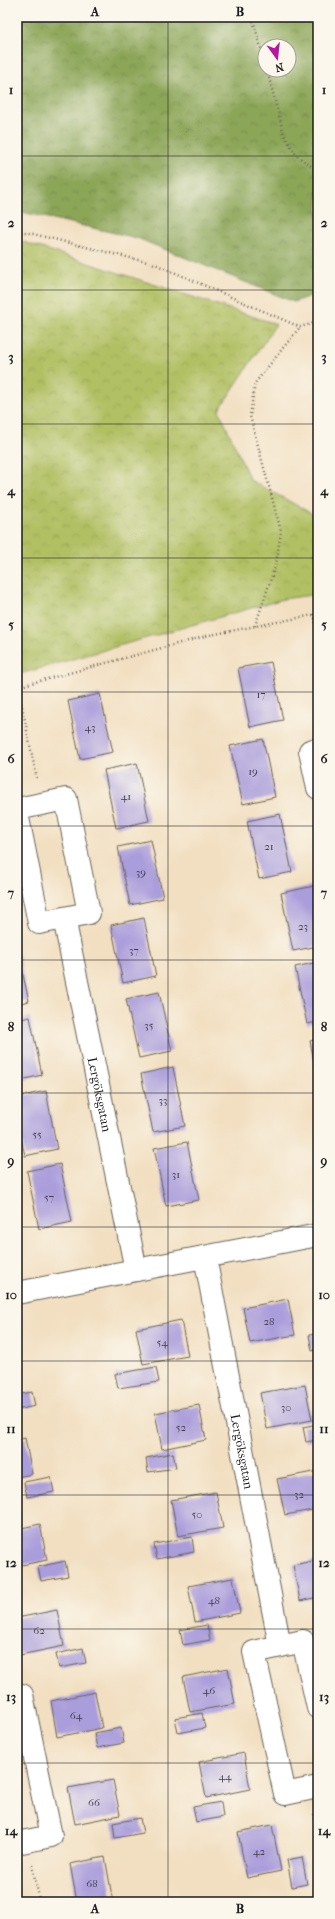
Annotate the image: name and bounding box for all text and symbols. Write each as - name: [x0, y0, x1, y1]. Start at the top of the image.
- text: A: [90, 4, 100, 19]
- text: B: [236, 4, 245, 19]
- north arrow: [257, 38, 297, 78]
- text: N: [273, 60, 285, 75]
- text: 1: [9, 82, 14, 97]
- text: 1: [322, 82, 327, 97]
- text: 2: [8, 215, 15, 230]
- text: 2: [321, 215, 328, 230]
- text: 3: [8, 349, 14, 365]
- text: 3: [321, 349, 327, 365]
- text: 4: [6, 483, 16, 499]
- text: 4: [319, 483, 329, 499]
- text: 5: [8, 617, 14, 632]
- text: 5: [321, 617, 327, 632]
- house number: 17: [256, 688, 266, 701]
- house number: 43: [84, 721, 96, 734]
- text: 6: [7, 751, 15, 766]
- text: 6: [320, 751, 328, 766]
- house number: 19: [248, 765, 258, 778]
- house number: 41: [121, 790, 131, 803]
- house number: 21: [264, 840, 274, 853]
- house number: 39: [136, 866, 146, 879]
- text: 7: [7, 885, 15, 900]
- text: 7: [320, 885, 328, 900]
- house number: 23: [298, 920, 308, 933]
- house number: 37: [129, 944, 139, 957]
- text: 8: [8, 1019, 15, 1034]
- house number: 35: [144, 1019, 154, 1032]
- text: 8: [321, 1019, 328, 1034]
- street label: Lergöksgatan: [85, 1056, 115, 1133]
- house number: 33: [158, 1094, 168, 1107]
- house number: 55: [32, 1128, 42, 1141]
- text: 9: [7, 1153, 15, 1169]
- text: 9: [320, 1153, 328, 1169]
- house number: 31: [172, 1168, 180, 1181]
- house number: 57: [44, 1191, 54, 1204]
- text: 10: [5, 1287, 17, 1302]
- text: 10: [318, 1287, 330, 1302]
- house number: 28: [263, 1315, 275, 1328]
- house number: 54: [156, 1336, 168, 1349]
- house number: 30: [281, 1401, 291, 1414]
- street label: Lergöksgatan: [228, 1413, 257, 1491]
- text: 11: [6, 1421, 16, 1436]
- house number: 52: [176, 1421, 187, 1434]
- text: 11: [319, 1421, 329, 1436]
- house number: 32: [294, 1488, 304, 1501]
- house number: 50: [192, 1508, 202, 1521]
- text: 12: [5, 1555, 17, 1570]
- text: 12: [318, 1555, 330, 1570]
- house number: 48: [208, 1594, 220, 1607]
- house number: 62: [33, 1624, 45, 1637]
- house number: 46: [203, 1684, 215, 1697]
- text: 13: [6, 1689, 16, 1705]
- text: 13: [319, 1689, 329, 1705]
- house number: 64: [70, 1709, 83, 1722]
- house number: 44: [218, 1770, 232, 1783]
- house number: 66: [88, 1796, 100, 1809]
- text: 14: [5, 1823, 18, 1839]
- text: 14: [318, 1823, 331, 1839]
- house number: 42: [253, 1845, 265, 1858]
- house number: 68: [86, 1877, 98, 1890]
- text: A: [90, 1901, 100, 1916]
- text: B: [236, 1901, 245, 1916]

